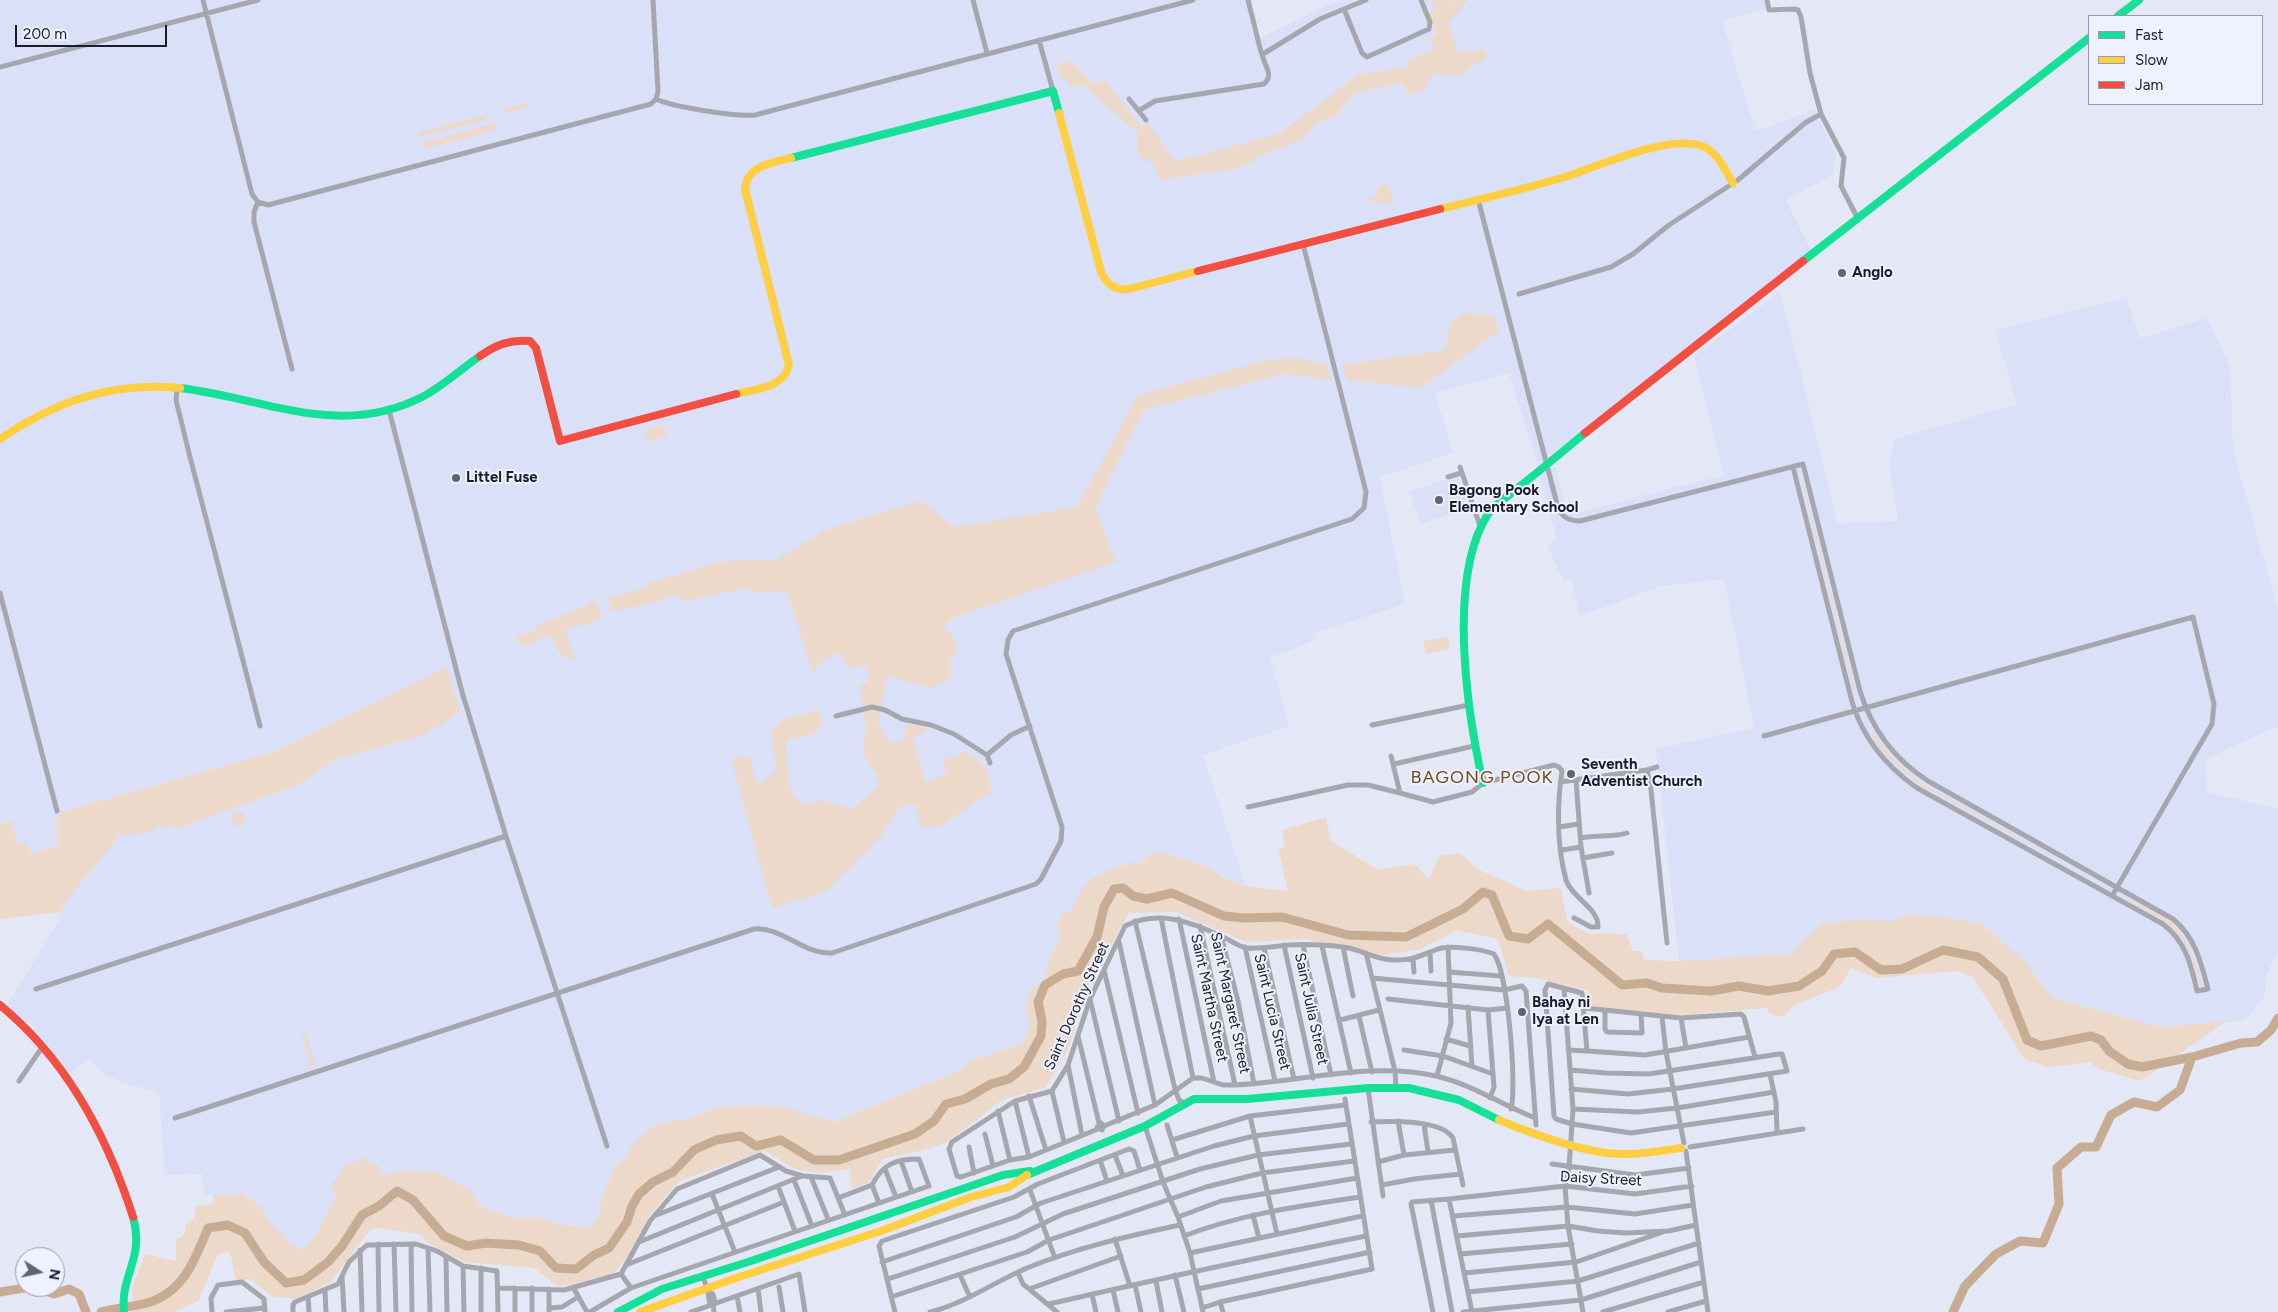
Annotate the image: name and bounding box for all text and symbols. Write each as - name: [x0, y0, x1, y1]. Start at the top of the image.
- scale bar: [18, 15, 170, 47]
- legend: [2088, 15, 2263, 105]
- text: 200 m: [23, 25, 67, 43]
- text: Fast: [2135, 26, 2163, 44]
- text: Slow: [2135, 51, 2168, 69]
- text: Jam: [2135, 76, 2163, 94]
- place label: Anglo: [1852, 264, 1893, 282]
- marker: Anglo: [1836, 267, 1848, 279]
- place label: Littel Fuse: [466, 469, 537, 487]
- marker: Littel Fuse: [450, 472, 462, 484]
- place label: Bagong Pook Elementary School: [1449, 482, 1578, 517]
- marker: Bagong Pook Elementary School: [1433, 494, 1445, 506]
- place label: Seventh Adventist Church: [1581, 756, 1702, 791]
- district label: BAGONG POOK: [1409, 767, 1555, 789]
- marker: Seventh Adventist Church: [1565, 768, 1577, 780]
- street label: Saint Margaret Street: [1206, 930, 1254, 1076]
- street label: Saint Martha Street: [1187, 932, 1231, 1064]
- street label: Saint Dorothy Street: [1041, 939, 1113, 1073]
- street label: Saint Julia Street: [1290, 951, 1332, 1067]
- street label: Saint Lucia Street: [1250, 952, 1294, 1072]
- place label: Bahay ni Iya at Len: [1532, 994, 1599, 1029]
- marker: Bahay ni Iya at Len: [1516, 1006, 1528, 1018]
- street label: Daisy Street: [1560, 1168, 1642, 1190]
- north arrow: [15, 1247, 65, 1297]
- text: N: [45, 1268, 64, 1281]

